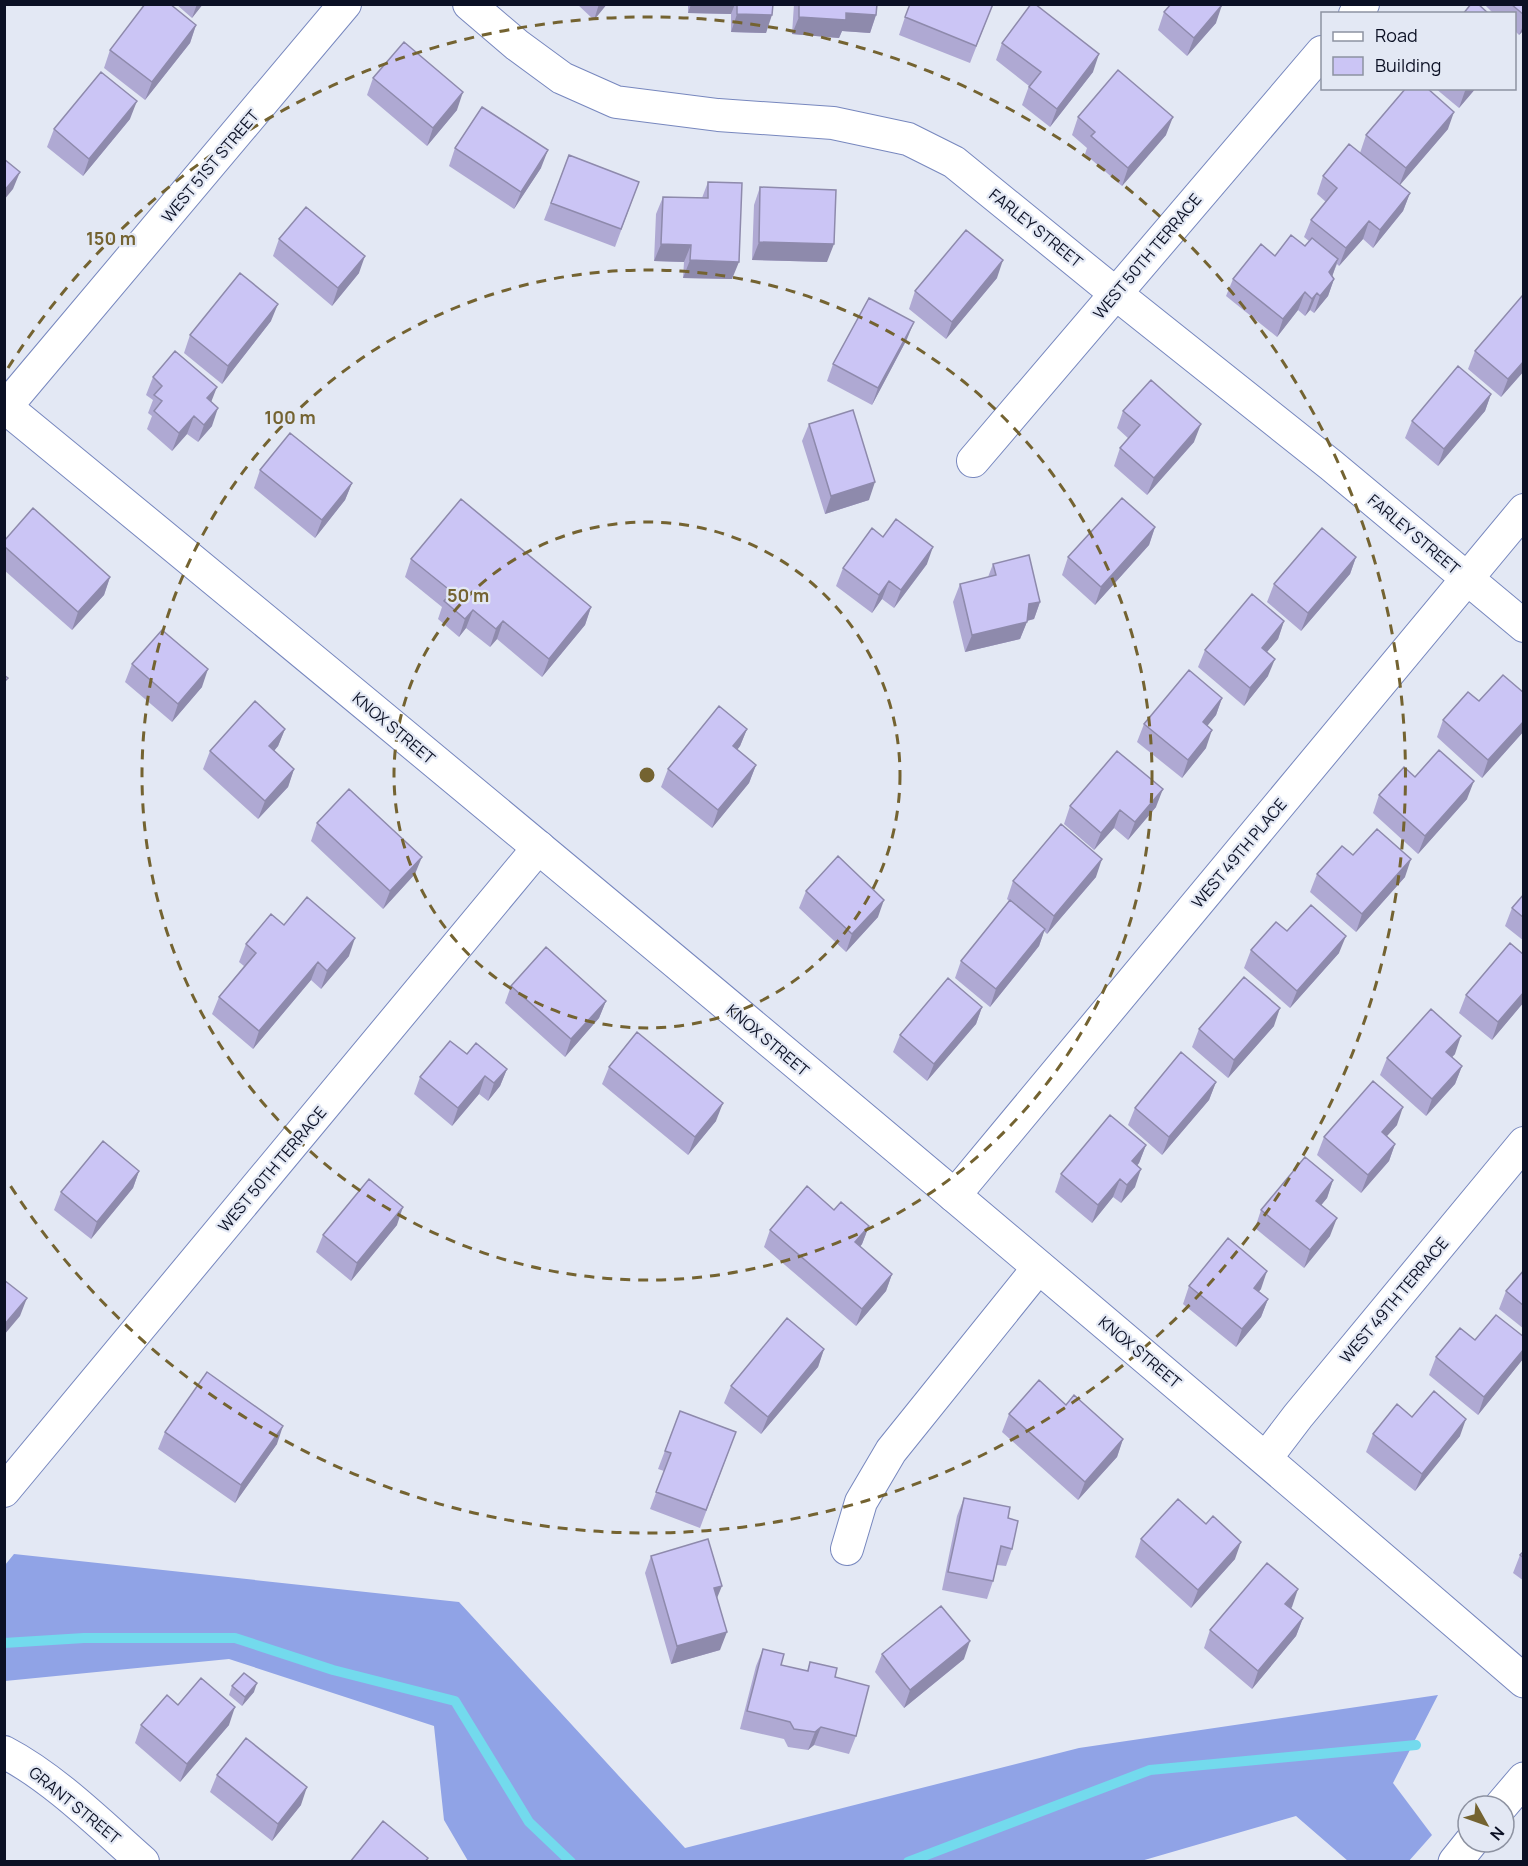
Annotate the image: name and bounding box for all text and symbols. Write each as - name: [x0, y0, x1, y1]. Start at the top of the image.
- legend: [1321, 12, 1516, 90]
- text: Road: [1375, 23, 1418, 47]
- text: Building: [1375, 53, 1441, 77]
- street label: WEST 51ST STREET: [156, 105, 264, 227]
- street label: FARLEY STREET: [985, 184, 1088, 273]
- street label: WEST 50TH TERRACE: [1088, 189, 1206, 323]
- text: 150 m: [86, 226, 136, 250]
- text: 100 m: [264, 405, 316, 429]
- street label: FARLEY STREET: [1363, 489, 1465, 579]
- text: 50 m: [447, 583, 489, 607]
- street label: KNOX STREET: [348, 687, 440, 769]
- centre of rings: [637, 765, 657, 785]
- street label: WEST 49TH PLACE: [1187, 793, 1291, 913]
- street label: KNOX STREET: [722, 999, 814, 1081]
- street label: WEST 50TH TERRACE: [213, 1102, 331, 1236]
- street label: WEST 49TH TERRACE: [1335, 1232, 1453, 1368]
- street label: KNOX STREET: [1094, 1311, 1186, 1393]
- street label: GRANT STREET: [25, 1761, 126, 1849]
- north arrow: [1456, 1794, 1516, 1854]
- text: N: [1485, 1822, 1510, 1845]

